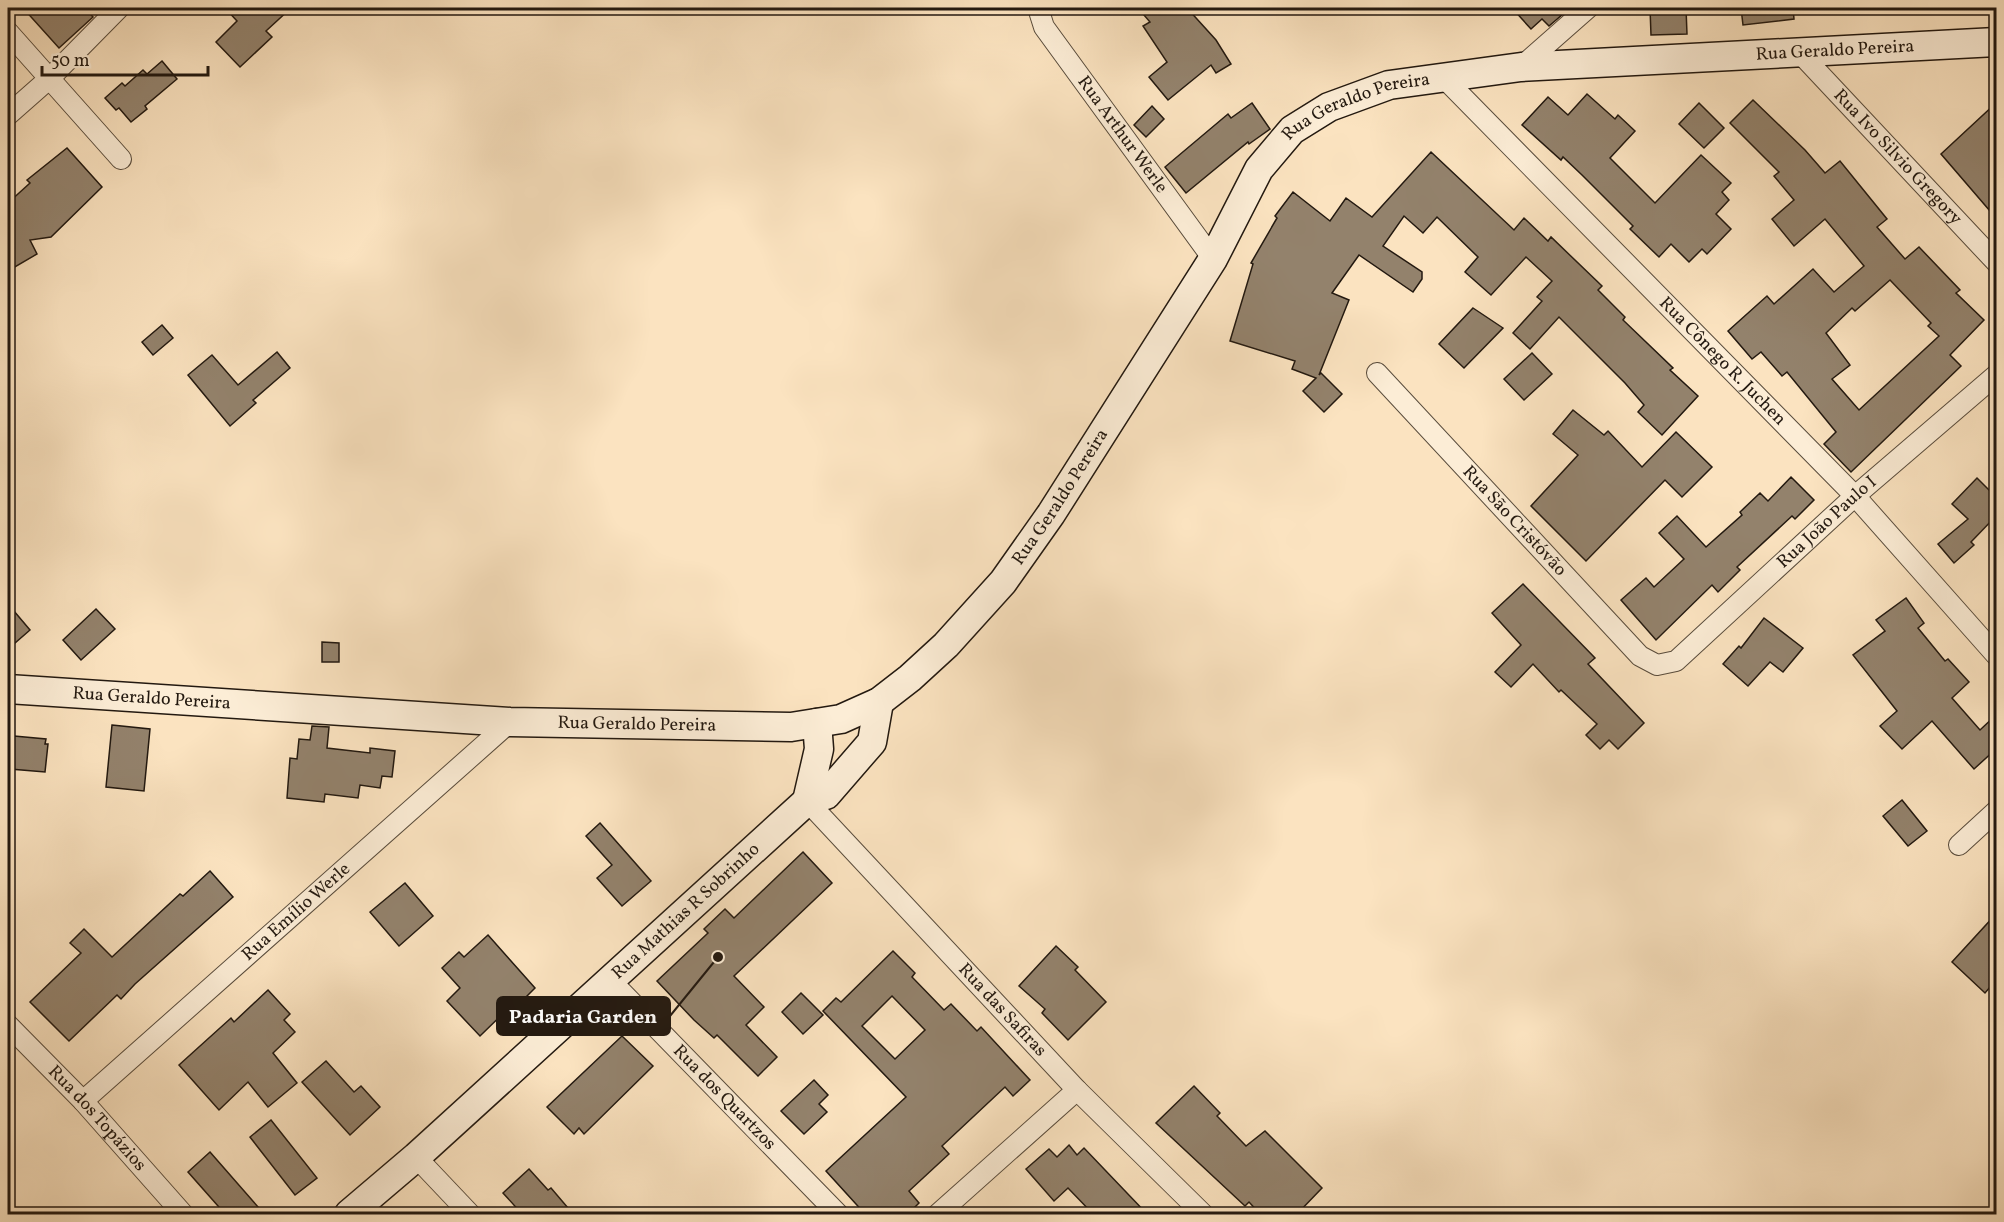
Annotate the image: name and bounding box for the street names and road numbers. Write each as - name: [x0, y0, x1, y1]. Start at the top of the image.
- street label: Rua Geraldo Pereira: [1755, 34, 1915, 67]
- street label: Rua Geraldo Pereira: [1276, 67, 1431, 146]
- street label: Rua Arthur Werle: [1071, 71, 1174, 198]
- street label: Rua Ivo Silvio Gregory: [1827, 84, 1968, 231]
- street label: Rua Cônego R. Juchen: [1653, 291, 1792, 431]
- street label: Rua Geraldo Pereira: [1006, 424, 1115, 570]
- street label: Rua São Cristóvão: [1457, 460, 1572, 582]
- street label: Rua João Paulo I: [1771, 470, 1882, 574]
- street label: Rua Geraldo Pereira: [72, 681, 232, 716]
- street label: Rua Geraldo Pereira: [557, 710, 716, 738]
- street label: Rua Mathias R Sobrinho: [606, 837, 765, 985]
- street label: Rua Emílio Werle: [236, 857, 356, 967]
- street label: Rua das Safiras: [952, 958, 1052, 1062]
- street label: Rua dos Quartzos: [667, 1039, 782, 1156]
- street label: Rua dos Topázios: [42, 1060, 152, 1177]

